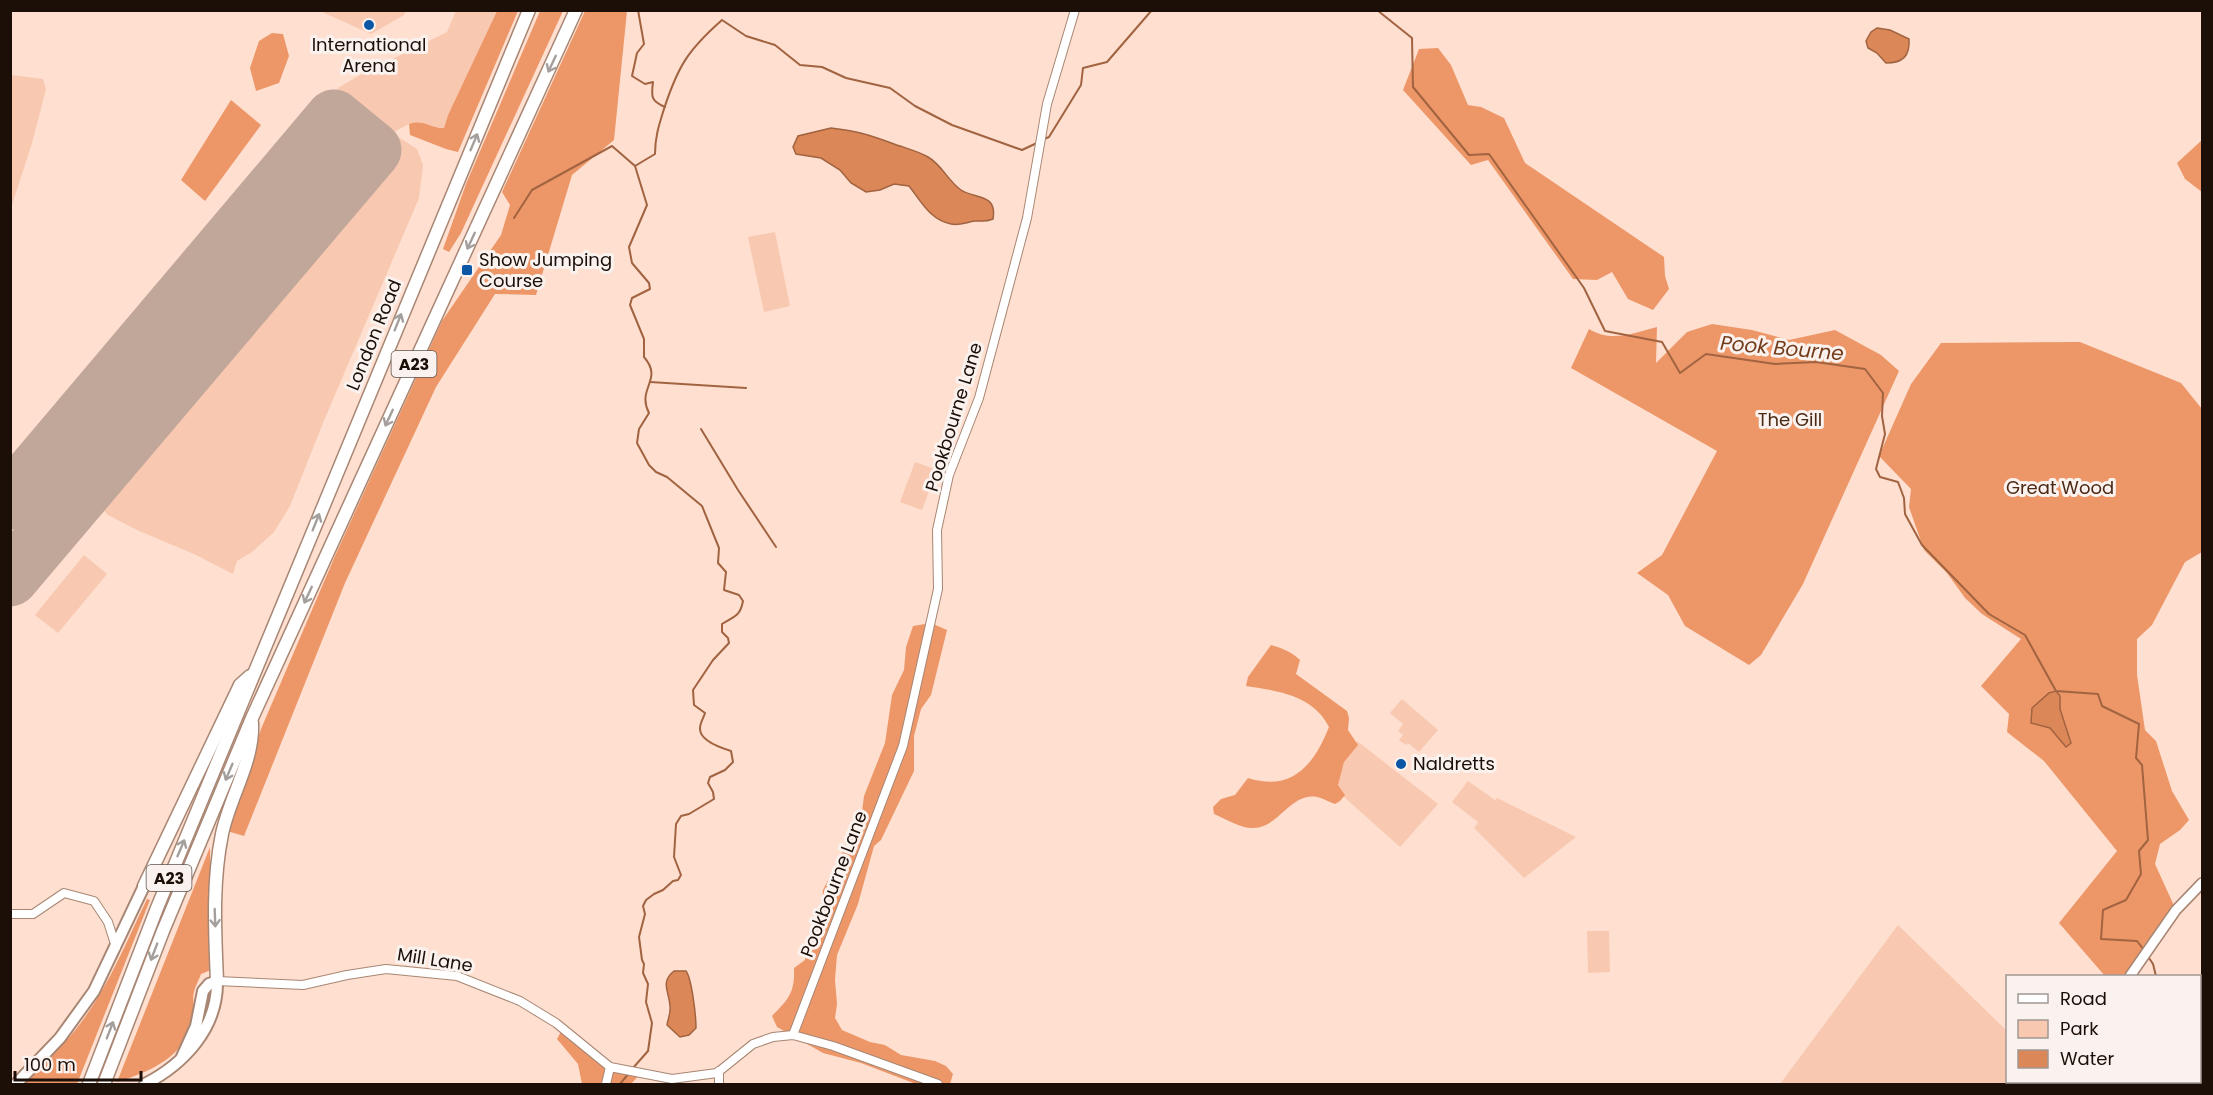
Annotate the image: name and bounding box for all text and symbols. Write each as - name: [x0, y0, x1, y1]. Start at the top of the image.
- marker: International Arena: [362, 18, 376, 32]
- place label: International Arena: [312, 32, 426, 78]
- one-way arrow: [545, 54, 557, 72]
- one-way arrow: [468, 134, 480, 152]
- one-way arrow: [464, 231, 476, 249]
- place label: Show Jumping Course: [479, 247, 612, 293]
- marker: Show Jumping Course: [460, 263, 474, 277]
- street label: London Road: [340, 276, 407, 394]
- one-way arrow: [393, 314, 404, 332]
- water label: Pook Bourne: [1719, 329, 1845, 367]
- street label: Pookbourne Lane: [919, 339, 988, 495]
- road number: A23: [392, 351, 436, 377]
- park label: The Gill: [1758, 407, 1822, 432]
- one-way arrow: [383, 409, 395, 427]
- park label: Great Wood: [2006, 475, 2114, 500]
- one-way arrow: [311, 513, 322, 532]
- one-way arrow: [302, 586, 313, 604]
- place label: Naldretts: [1413, 751, 1495, 776]
- marker: Naldretts: [1394, 757, 1408, 771]
- one-way arrow: [223, 763, 234, 781]
- street label: Pookbourne Lane: [794, 807, 873, 961]
- one-way arrow: [176, 840, 187, 858]
- road number: A23: [146, 865, 192, 891]
- one-way arrow: [209, 908, 221, 928]
- street label: Mill Lane: [395, 941, 475, 978]
- one-way arrow: [148, 943, 159, 961]
- legend: [2006, 975, 2201, 1083]
- text: Road: [2060, 986, 2107, 1011]
- text: Park: [2060, 1016, 2099, 1041]
- one-way arrow: [105, 1021, 116, 1040]
- scale bar: [15, 1044, 141, 1082]
- text: Water: [2060, 1046, 2114, 1071]
- text: 100 m: [24, 1052, 76, 1077]

